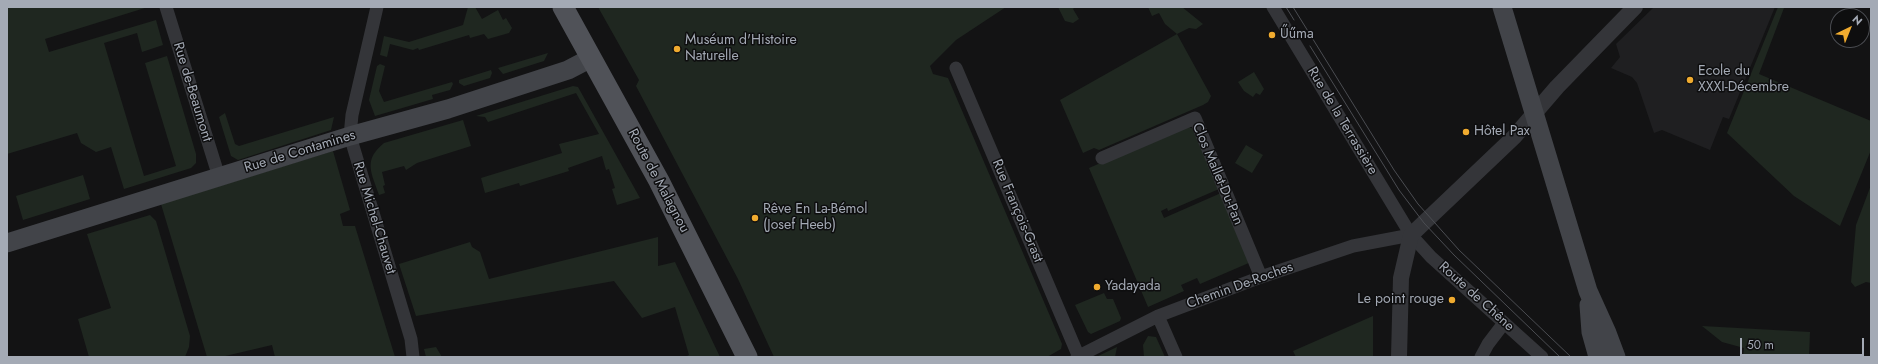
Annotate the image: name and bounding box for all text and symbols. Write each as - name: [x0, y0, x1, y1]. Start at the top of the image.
- north arrow: [1830, 8, 1870, 48]
- text: N: [1849, 11, 1866, 29]
- place label: Űűma: [1280, 27, 1314, 43]
- marker: Űűma: [1267, 30, 1277, 40]
- place label: Muséum d'Histoire Naturelle: [685, 33, 797, 66]
- street label: Rue de-Beaumont: [169, 40, 215, 144]
- marker: Muséum d'Histoire Naturelle: [672, 44, 682, 54]
- street label: Rue de la Terrassière: [1303, 64, 1381, 178]
- place label: Ecole du XXXI-Décembre: [1698, 64, 1789, 96]
- marker: Ecole du XXXI-Décembre: [1685, 75, 1695, 85]
- street label: Clos Mallet-Du-Pan: [1188, 120, 1246, 228]
- place label: Hôtel Pax: [1474, 124, 1530, 140]
- street label: Route de Malagnou: [624, 126, 692, 236]
- street label: Rue de Contamines: [242, 127, 358, 177]
- marker: Hôtel Pax: [1461, 127, 1471, 137]
- street label: Rue François-Grast: [988, 157, 1046, 265]
- street label: Rue Michel-Chauvet: [349, 160, 399, 276]
- place label: Rêve En La-Bémol (Josef Heeb): [763, 202, 867, 234]
- marker: Rêve En La-Bémol (Josef Heeb): [750, 213, 760, 223]
- street label: Chemin De-Roches: [1184, 259, 1296, 313]
- street label: Route de Chêne: [1435, 259, 1517, 335]
- place label: Yadayada: [1105, 279, 1160, 295]
- marker: Yadayada: [1092, 282, 1102, 292]
- place label: Le point rouge: [1357, 292, 1444, 308]
- marker: Le point rouge: [1447, 295, 1457, 305]
- scale bar: [1742, 330, 1866, 356]
- text: 50 m: [1747, 336, 1774, 354]

